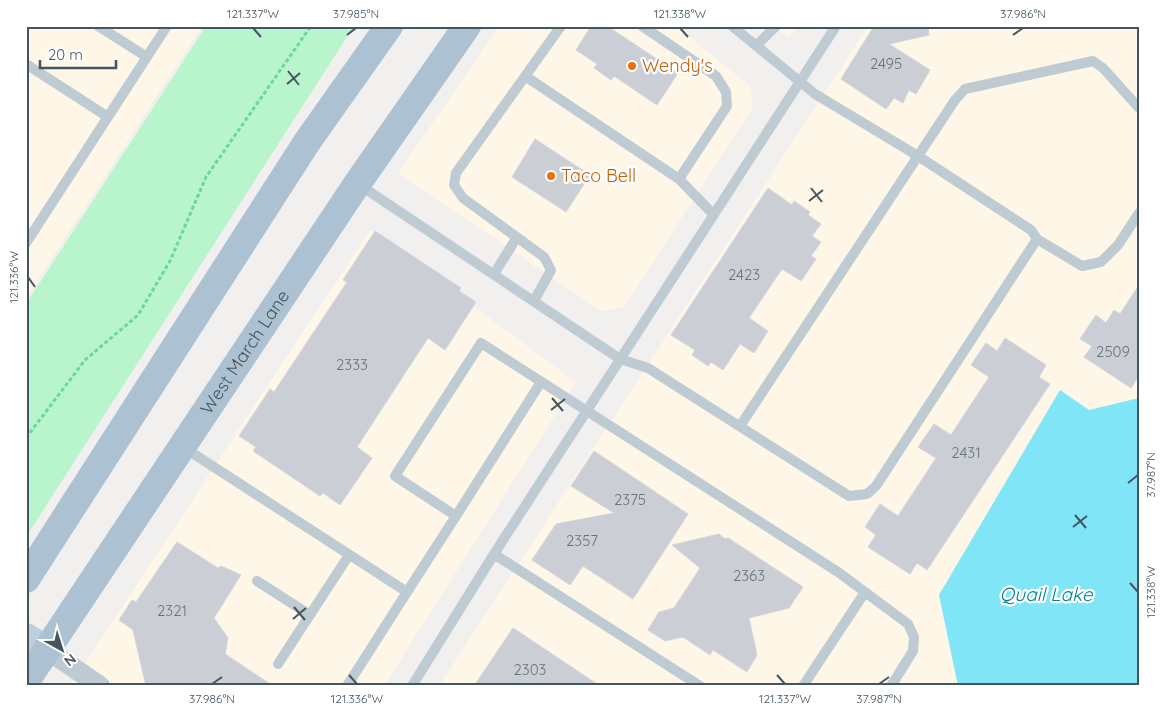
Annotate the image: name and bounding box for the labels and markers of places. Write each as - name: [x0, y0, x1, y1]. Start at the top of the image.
- place label: Wendy's: [642, 54, 713, 77]
- marker: Wendy's: [626, 60, 638, 72]
- place label: Taco Bell: [561, 164, 636, 187]
- marker: Taco Bell: [545, 170, 557, 182]

